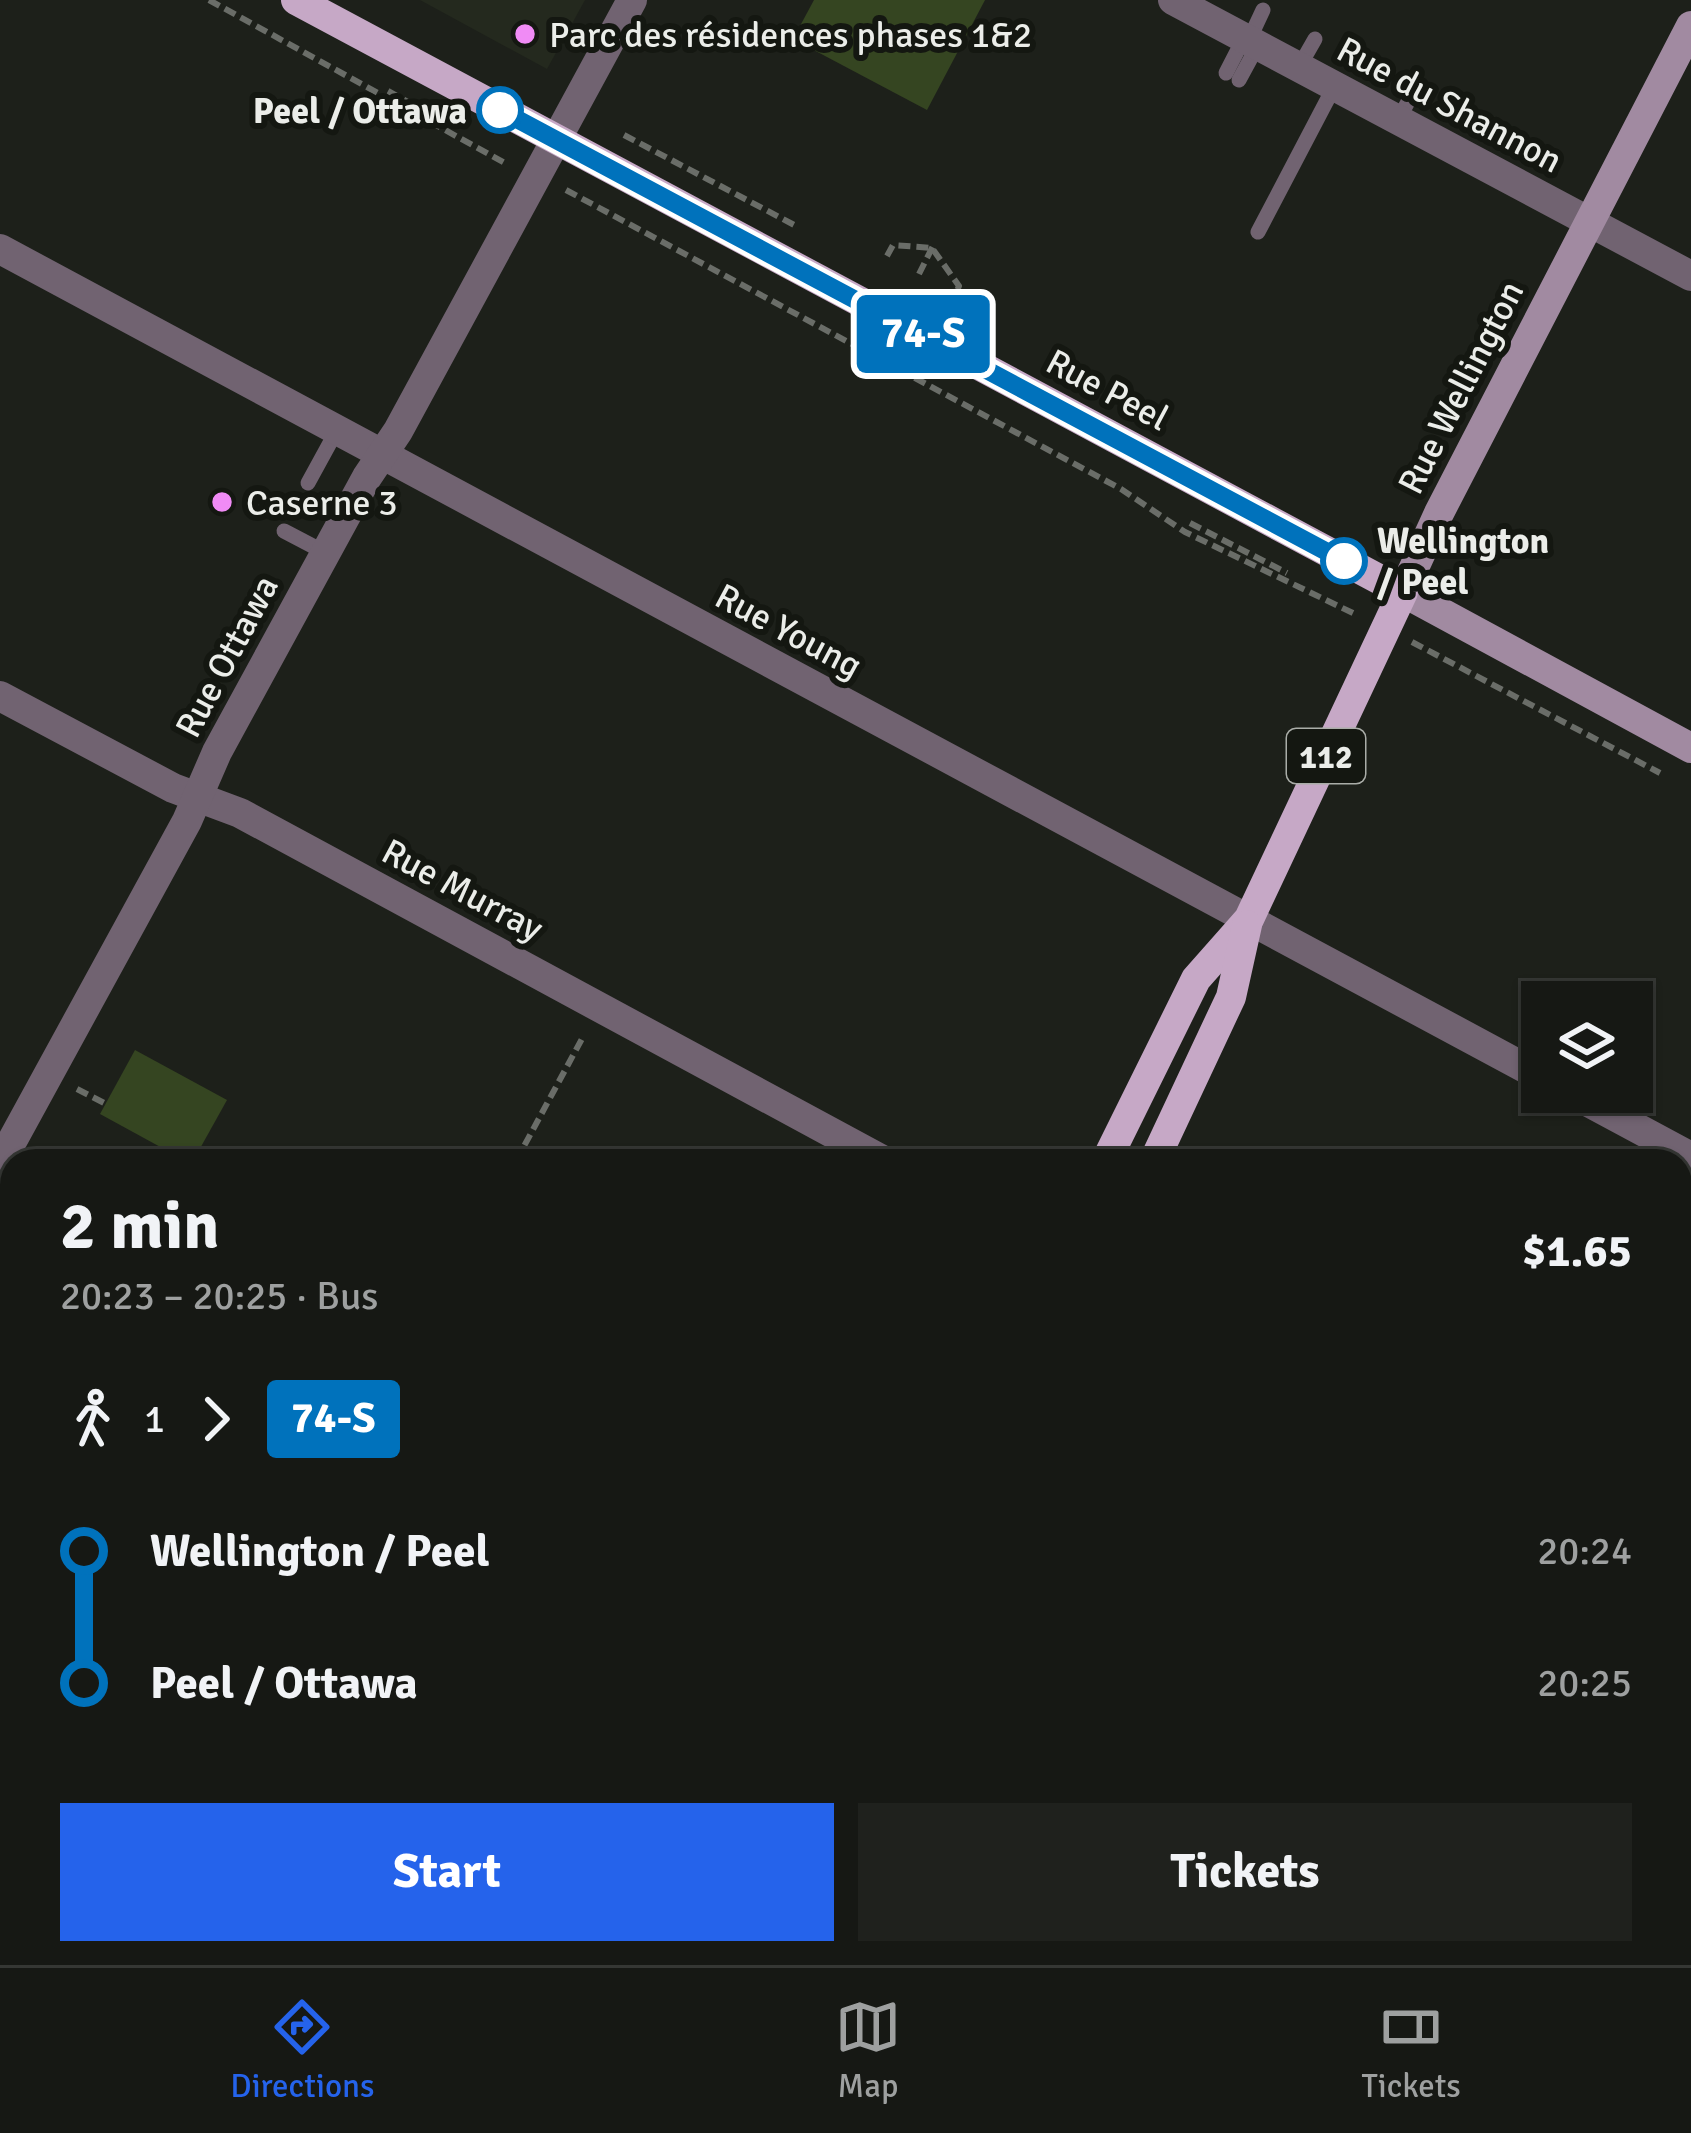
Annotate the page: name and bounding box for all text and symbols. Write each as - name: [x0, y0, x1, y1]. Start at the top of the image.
- place label: Parc des résidences phases 1&2: [549, 13, 1032, 58]
- marker: Parc des résidences phases 1&2: [512, 21, 538, 47]
- street label: Rue du Shannon: [1329, 27, 1570, 184]
- marker: Peel / Ottawa: [478, 88, 522, 132]
- place label: Peel / Ottawa: [253, 89, 467, 134]
- street label: Rue Wellington: [1388, 274, 1534, 502]
- line badge: 74-S: [839, 295, 1007, 373]
- text: 74-S: [881, 308, 965, 359]
- street label: Rue Peel: [1038, 339, 1176, 441]
- place label: Caserne 3: [246, 481, 398, 526]
- marker: Caserne 3: [209, 489, 235, 515]
- place label: Wellington / Peel: [1377, 519, 1549, 605]
- marker: Wellington / Peel: [1322, 539, 1366, 583]
- street label: Rue Ottawa: [166, 568, 289, 745]
- street label: Rue Young: [707, 574, 869, 689]
- road number: 112: [1287, 729, 1365, 783]
- street label: Rue Murray: [374, 829, 551, 952]
- map controls: [1521, 981, 1653, 1113]
- button: layers: [1521, 981, 1653, 1113]
- text: 2 min: [60, 1186, 219, 1267]
- text: $1.65: [1522, 1224, 1632, 1279]
- text: 20:23 – 20:25 · Bus: [60, 1272, 378, 1320]
- icon: walk: [60, 1386, 126, 1452]
- icon: forward: [183, 1386, 249, 1452]
- text: 74-S: [291, 1393, 376, 1444]
- text: 1: [144, 1395, 165, 1443]
- text: Wellington / Peel: [150, 1524, 490, 1579]
- text: 20:24: [1537, 1527, 1632, 1575]
- text: Peel / Ottawa: [150, 1656, 418, 1711]
- text: 20:25: [1537, 1659, 1632, 1707]
- button: Start: [60, 1803, 834, 1941]
- button: Tickets: [858, 1803, 1632, 1941]
- tab: Directions: [230, 1994, 375, 2107]
- tab: Map: [835, 1994, 901, 2107]
- tab: Tickets: [1362, 1994, 1461, 2107]

